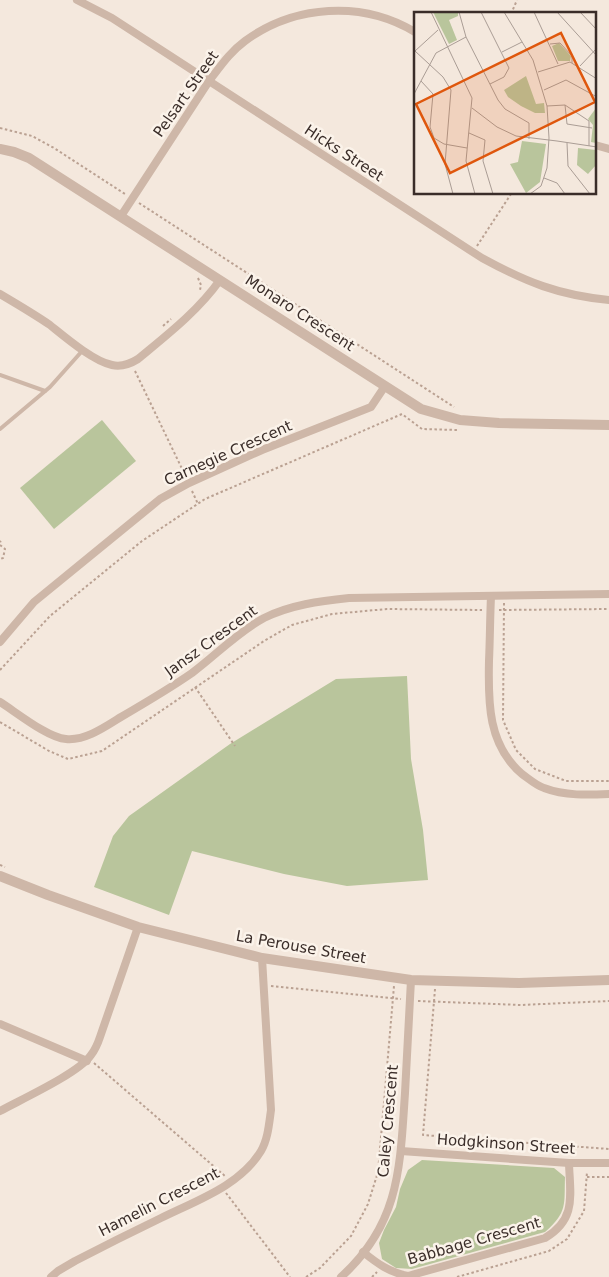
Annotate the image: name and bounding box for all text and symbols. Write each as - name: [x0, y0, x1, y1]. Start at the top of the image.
- inset map: [414, 12, 596, 195]
- street label: Pelsart Street: [150, 47, 222, 141]
- street label: Hicks Street: [301, 121, 387, 185]
- street label: Monaro Crescent: [242, 271, 358, 355]
- street label: Carnegie Crescent: [161, 417, 295, 489]
- street label: Jansz Crescent: [160, 601, 261, 681]
- street label: La Perouse Street: [234, 927, 368, 967]
- street label: Caley Crescent: [374, 1064, 402, 1178]
- street label: Hodgkinson Street: [436, 1130, 576, 1158]
- street label: Hamelin Crescent: [96, 1164, 223, 1240]
- street label: Babbage Crescent: [405, 1213, 543, 1269]

